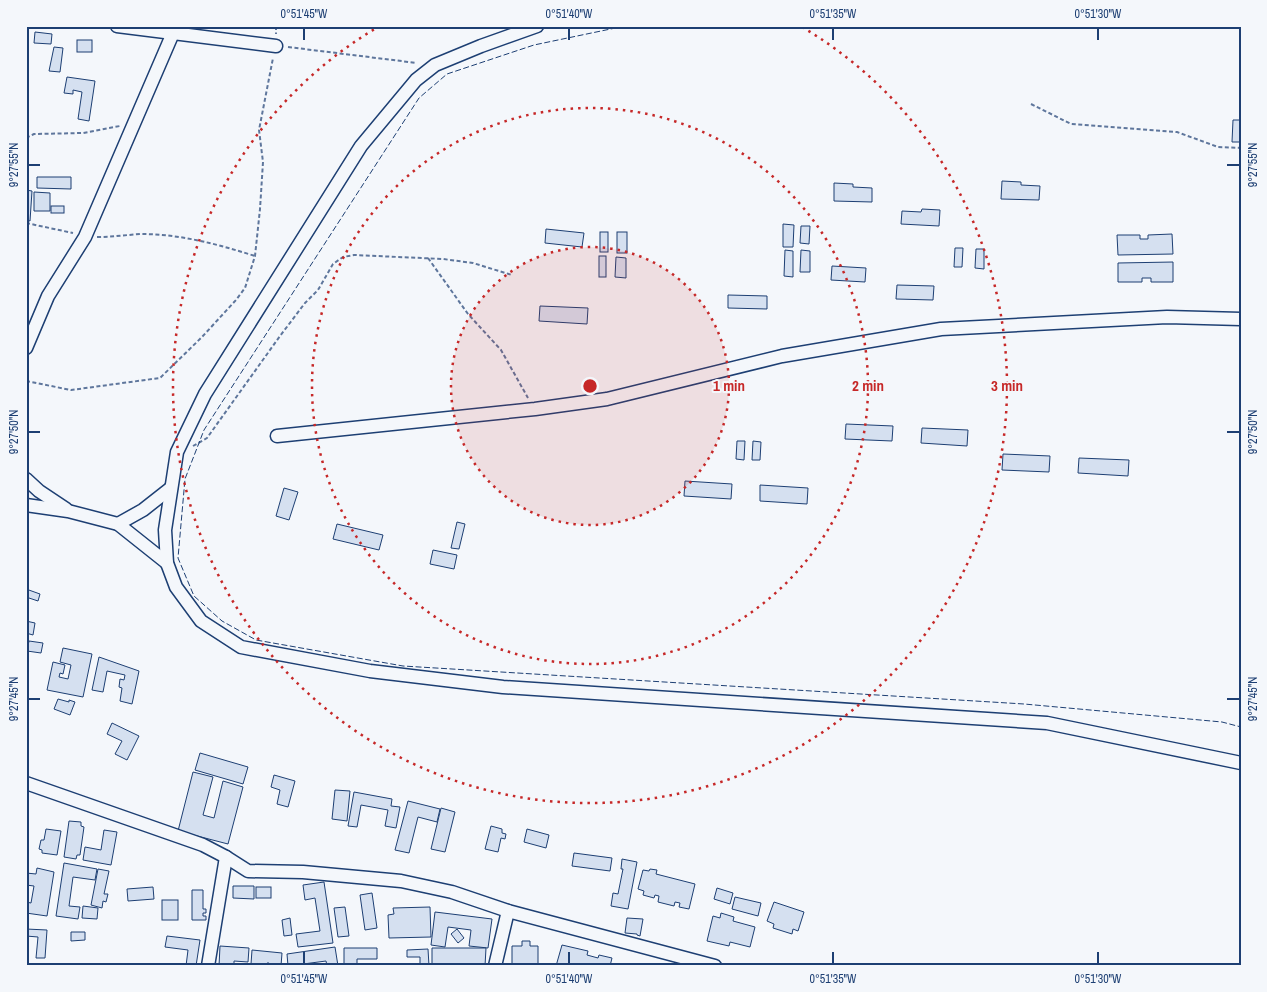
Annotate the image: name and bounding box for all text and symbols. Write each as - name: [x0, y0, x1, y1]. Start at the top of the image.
- text: 0°51'45"W: [281, 6, 328, 22]
- text: 0°51'40"W: [546, 6, 593, 22]
- text: 0°51'35"W: [810, 6, 857, 22]
- text: 0°51'30"W: [1075, 6, 1122, 22]
- text: 9°27'55"N: [6, 143, 22, 187]
- text: 9°27'55"N: [1245, 143, 1261, 187]
- text: 1 min: [713, 375, 745, 396]
- text: 2 min: [852, 375, 884, 396]
- text: 3 min: [991, 375, 1023, 396]
- centre of rings: [581, 377, 599, 395]
- text: 9°27'50"N: [6, 410, 22, 454]
- text: 9°27'50"N: [1245, 410, 1261, 454]
- text: 9°27'45"N: [6, 677, 22, 721]
- text: 9°27'45"N: [1245, 677, 1261, 721]
- text: 0°51'45"W: [281, 971, 328, 987]
- text: 0°51'40"W: [546, 971, 593, 987]
- text: 0°51'35"W: [810, 971, 857, 987]
- text: 0°51'30"W: [1075, 971, 1122, 987]

